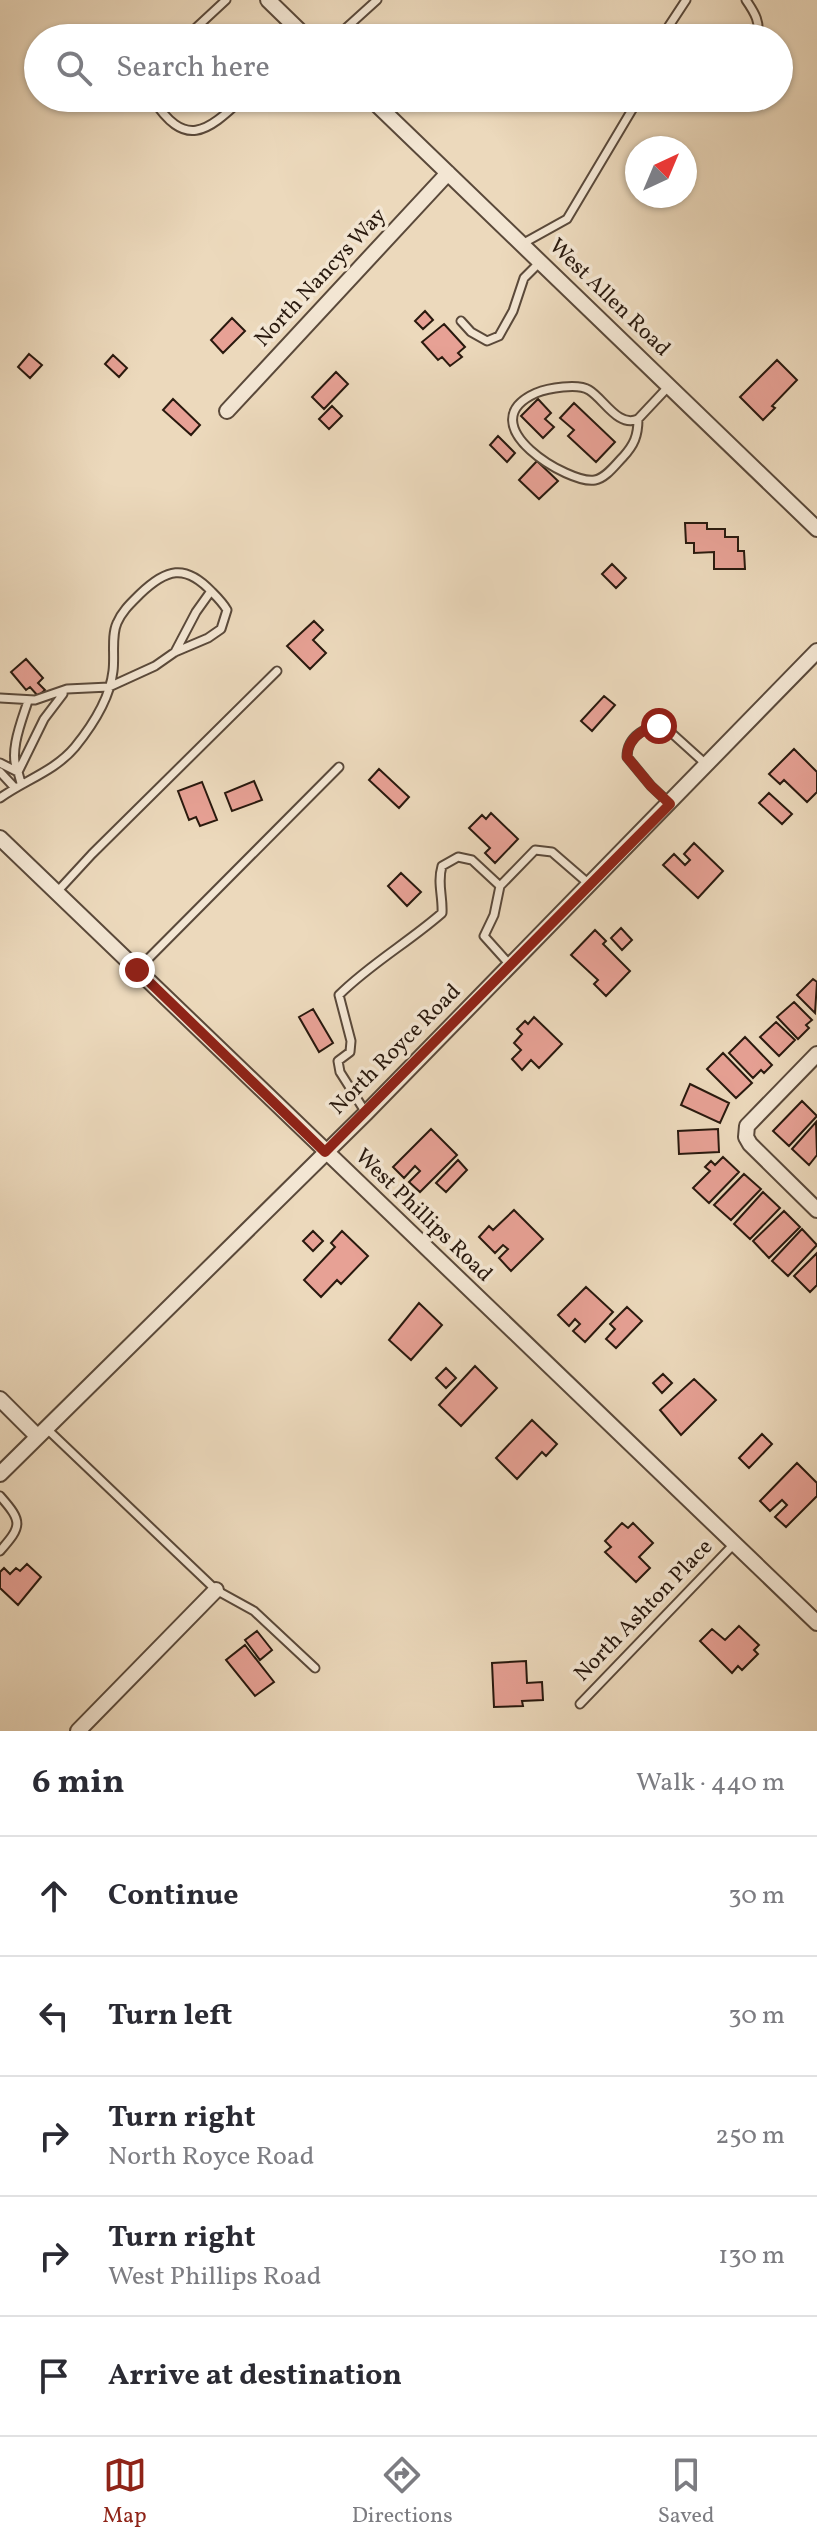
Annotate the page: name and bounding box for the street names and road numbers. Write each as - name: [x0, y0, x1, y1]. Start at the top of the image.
- street label: North Nancys Way: [248, 201, 394, 355]
- street label: West Allen Road: [541, 232, 677, 364]
- street label: North Royce Road: [323, 977, 469, 1123]
- street label: West Phillips Road: [347, 1142, 499, 1290]
- street label: North Ashton Place: [568, 1533, 720, 1689]

